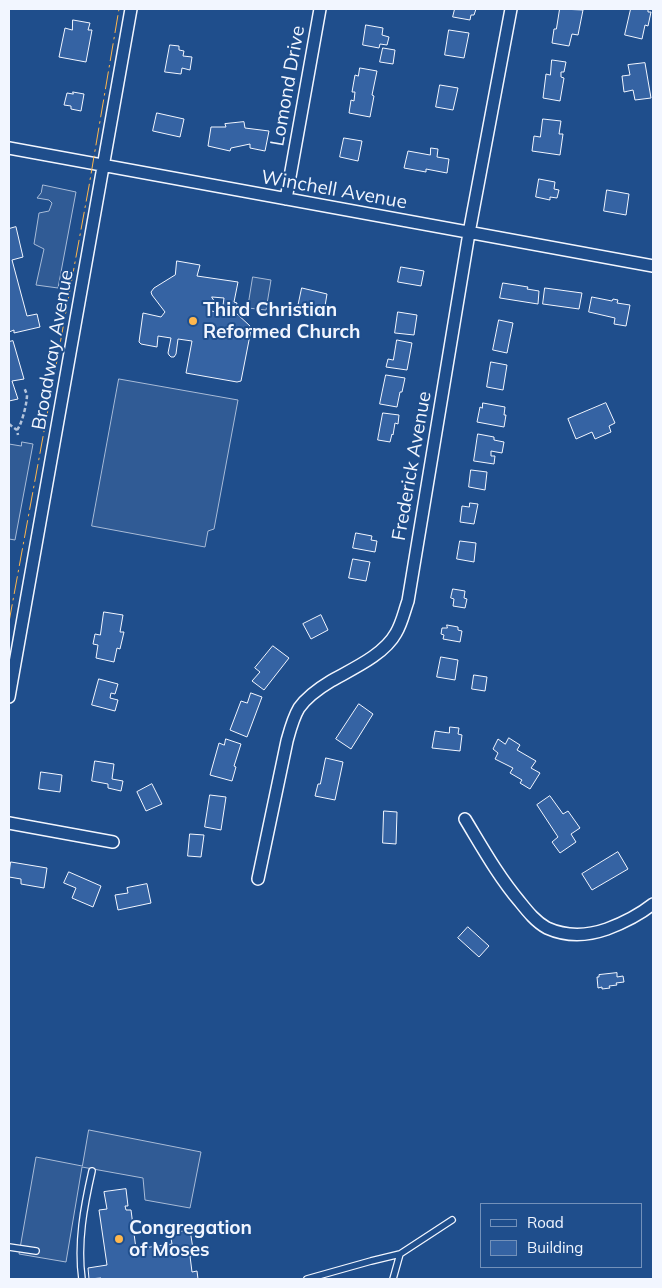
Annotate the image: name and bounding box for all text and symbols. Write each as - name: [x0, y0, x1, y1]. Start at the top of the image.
- street label: Lomond Drive: [266, 24, 310, 148]
- street label: Winchell Avenue: [259, 166, 409, 214]
- street label: Broadway Avenue: [28, 268, 78, 432]
- place label: Third Christian Reformed Church: [203, 299, 361, 343]
- marker: Third Christian Reformed Church: [187, 315, 199, 327]
- street label: Frederick Avenue: [388, 390, 436, 542]
- legend: [480, 1203, 642, 1268]
- text: Road: [527, 1213, 564, 1232]
- place label: Congregation of Moses: [129, 1217, 252, 1261]
- marker: Congregation of Moses: [113, 1233, 125, 1245]
- text: Building: [527, 1238, 583, 1257]

